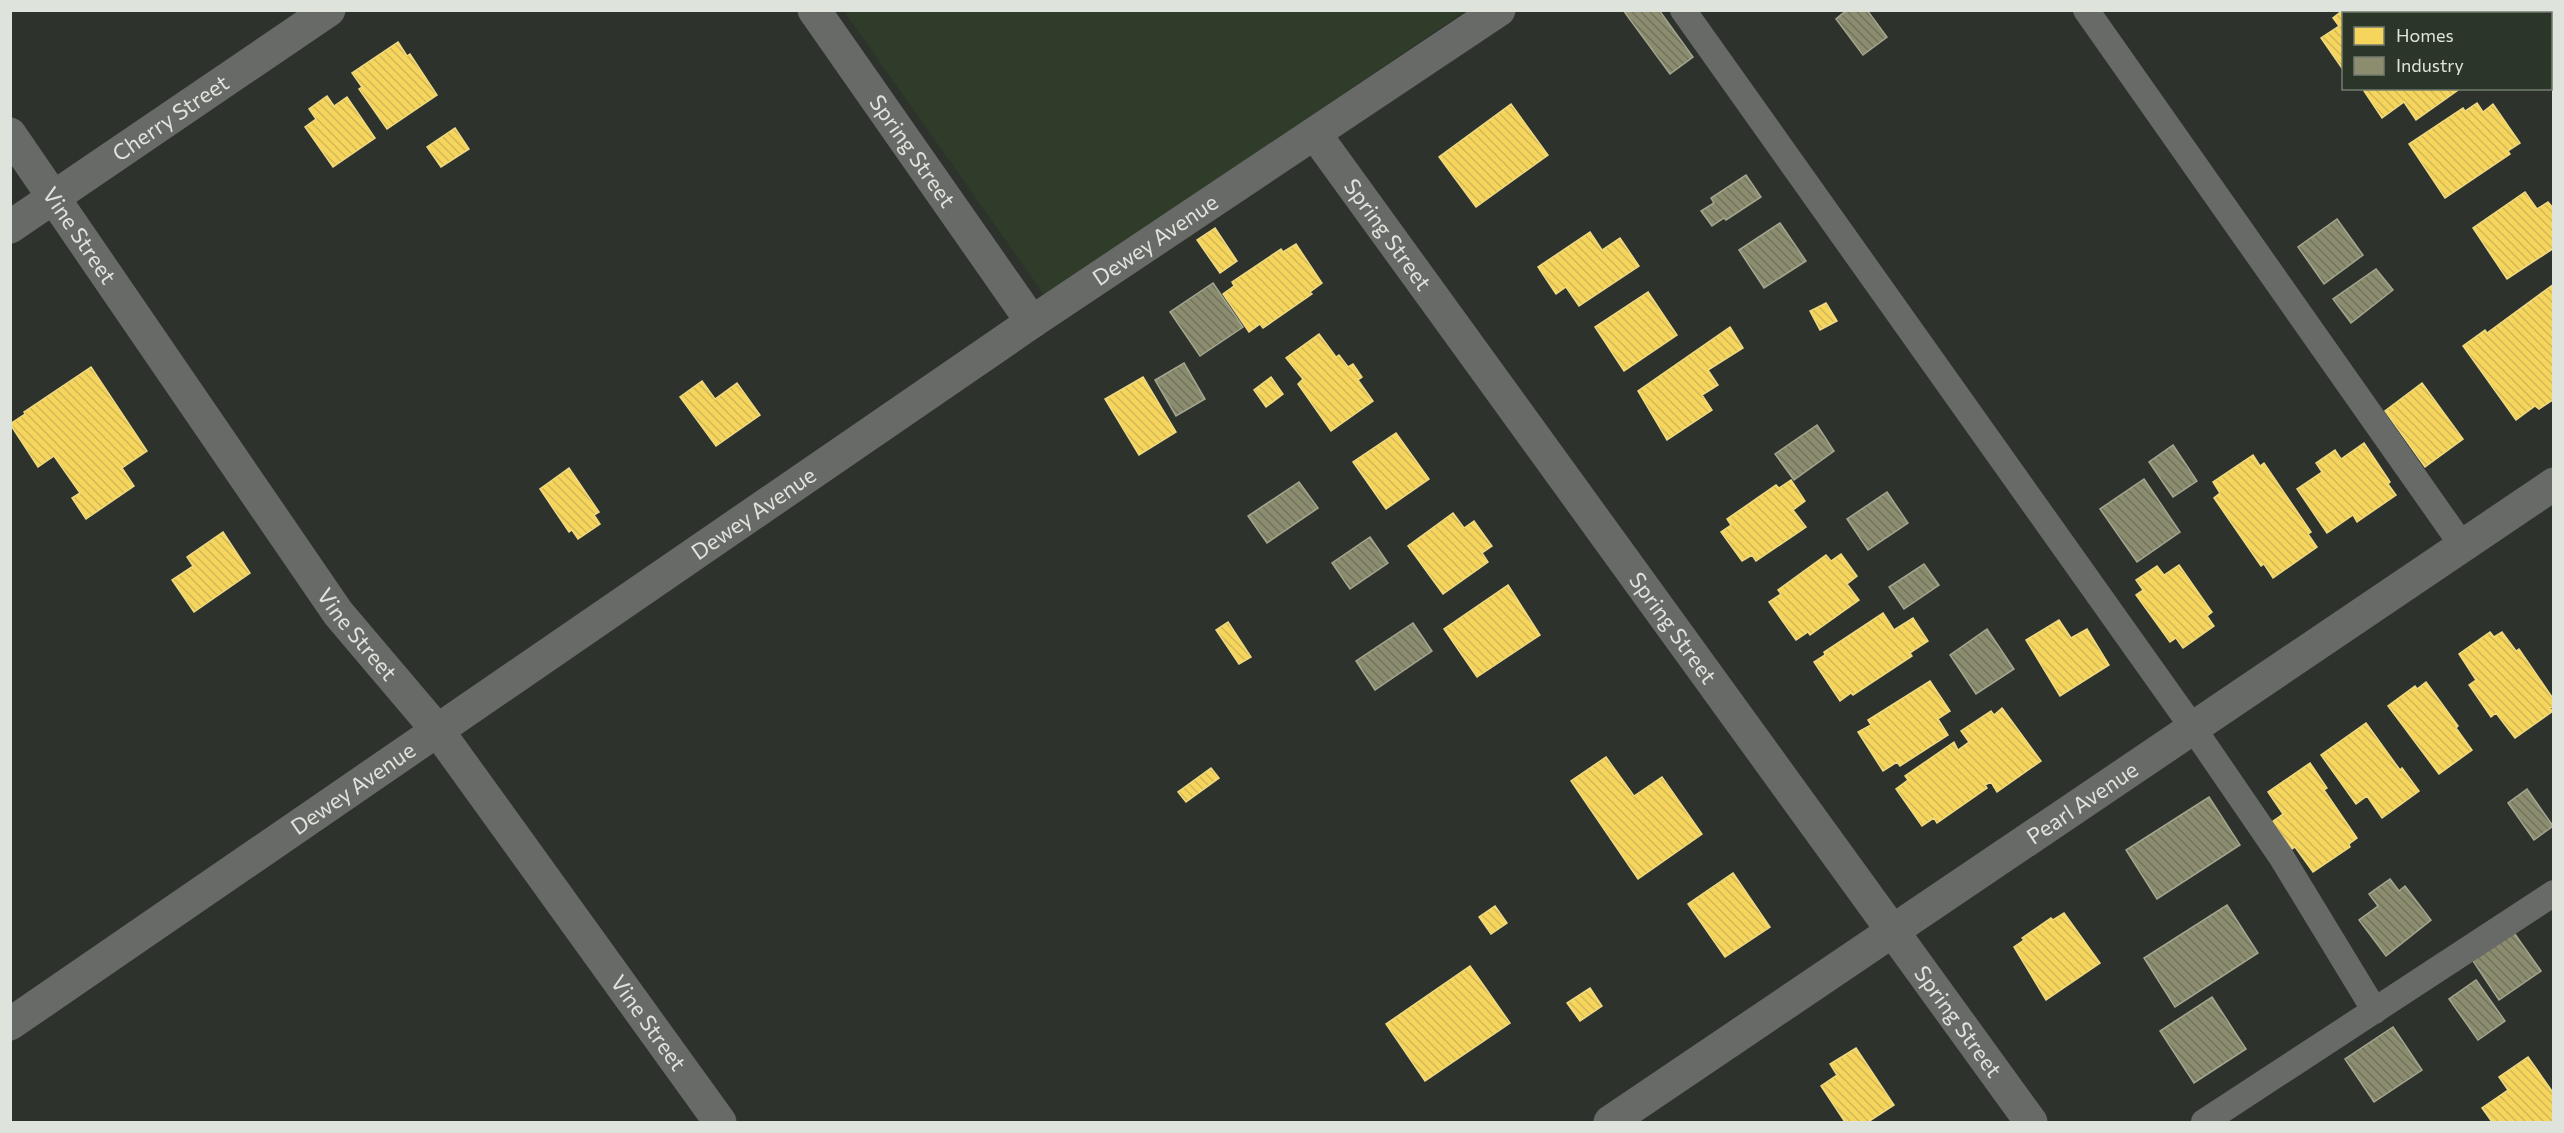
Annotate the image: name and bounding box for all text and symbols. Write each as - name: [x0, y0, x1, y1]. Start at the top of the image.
- legend: [2342, 12, 2552, 90]
- text: Homes: [2396, 24, 2454, 46]
- text: Industry: [2396, 54, 2464, 76]
- street label: Cherry Street: [107, 68, 233, 167]
- street label: Spring Street: [864, 89, 962, 212]
- street label: Spring Street: [1339, 173, 1438, 295]
- street label: Vine Street: [37, 182, 123, 289]
- street label: Dewey Avenue: [1087, 188, 1223, 291]
- street label: Dewey Avenue: [686, 461, 821, 565]
- street label: Spring Street: [1624, 567, 1723, 689]
- street label: Vine Street: [312, 583, 403, 686]
- street label: Dewey Avenue: [285, 736, 420, 840]
- street label: Pearl Avenue: [2021, 755, 2143, 850]
- street label: Spring Street: [1909, 960, 2008, 1082]
- street label: Vine Street: [605, 969, 692, 1076]

